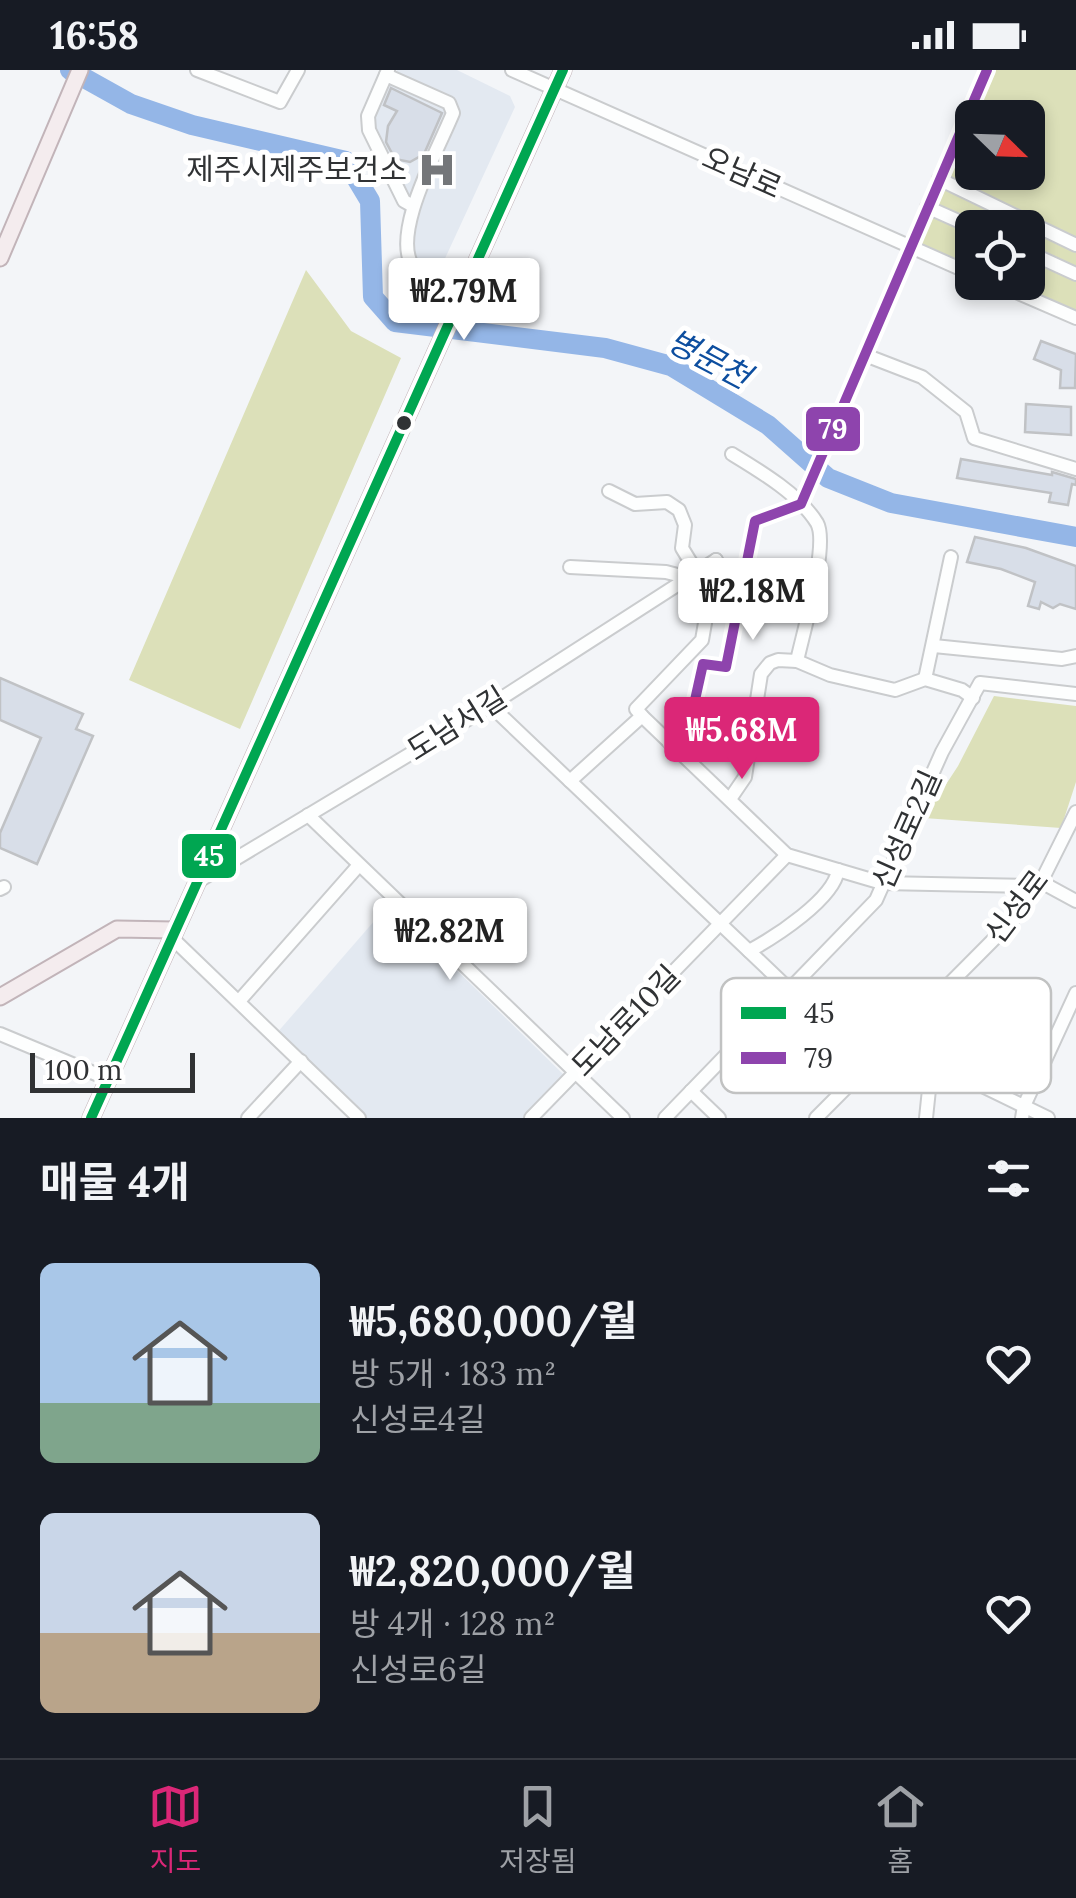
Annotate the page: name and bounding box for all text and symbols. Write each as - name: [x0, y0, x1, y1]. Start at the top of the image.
- text: 16:58: [50, 11, 139, 59]
- north arrow: [955, 100, 1045, 190]
- map controls: [955, 100, 1045, 300]
- street label: 오남로: [697, 138, 788, 206]
- hospital icon: 제주시제주보건소: [416, 149, 458, 191]
- place label: 제주시제주보건소: [186, 150, 407, 188]
- button: locate: [955, 210, 1045, 300]
- pin: ₩2.79M: [383, 258, 545, 343]
- text: ₩2.79M: [410, 270, 518, 311]
- water label: 병문천: [661, 320, 761, 399]
- line badge: 79: [804, 405, 862, 453]
- text: 79: [818, 411, 848, 447]
- unlabelled marker: [394, 413, 414, 433]
- pin: ₩2.18M: [672, 558, 834, 643]
- text: ₩2.18M: [700, 570, 806, 611]
- street label: 도남서길: [400, 678, 513, 769]
- pin: ₩5.68M: [661, 697, 823, 782]
- text: ₩5.68M: [686, 709, 798, 750]
- street label: 신성로2길: [863, 764, 949, 895]
- line badge: 45: [180, 832, 238, 880]
- text: 45: [194, 838, 224, 874]
- street label: 신성로: [976, 862, 1056, 951]
- pin: ₩2.82M: [369, 898, 531, 983]
- text: ₩2.82M: [395, 910, 505, 951]
- street label: 도남로10길: [563, 957, 688, 1084]
- legend: [721, 978, 1051, 1093]
- text: 45: [804, 995, 834, 1031]
- text: 79: [804, 1040, 833, 1076]
- scale bar: [30, 1048, 195, 1093]
- text: 100 m: [45, 1052, 122, 1088]
- icon: filters: [981, 1151, 1036, 1206]
- text: 매물 4개: [40, 1155, 190, 1209]
- text: ₩5,680,000/월: [350, 1294, 637, 1348]
- icon: home: [120, 1303, 240, 1423]
- icon: heart: [981, 1336, 1036, 1391]
- text: 방 5개 · 183 m²: [350, 1353, 556, 1394]
- text: 신성로4길: [350, 1399, 485, 1440]
- text: ₩2,820,000/월: [350, 1544, 635, 1598]
- icon: home: [120, 1553, 240, 1673]
- icon: heart: [981, 1586, 1036, 1641]
- text: 방 4개 · 128 m²: [350, 1603, 556, 1644]
- text: 신성로6길: [350, 1649, 486, 1690]
- tab: 지도: [148, 1779, 203, 1879]
- tab: 저장됨: [499, 1779, 577, 1879]
- tab: 홈: [873, 1779, 928, 1879]

